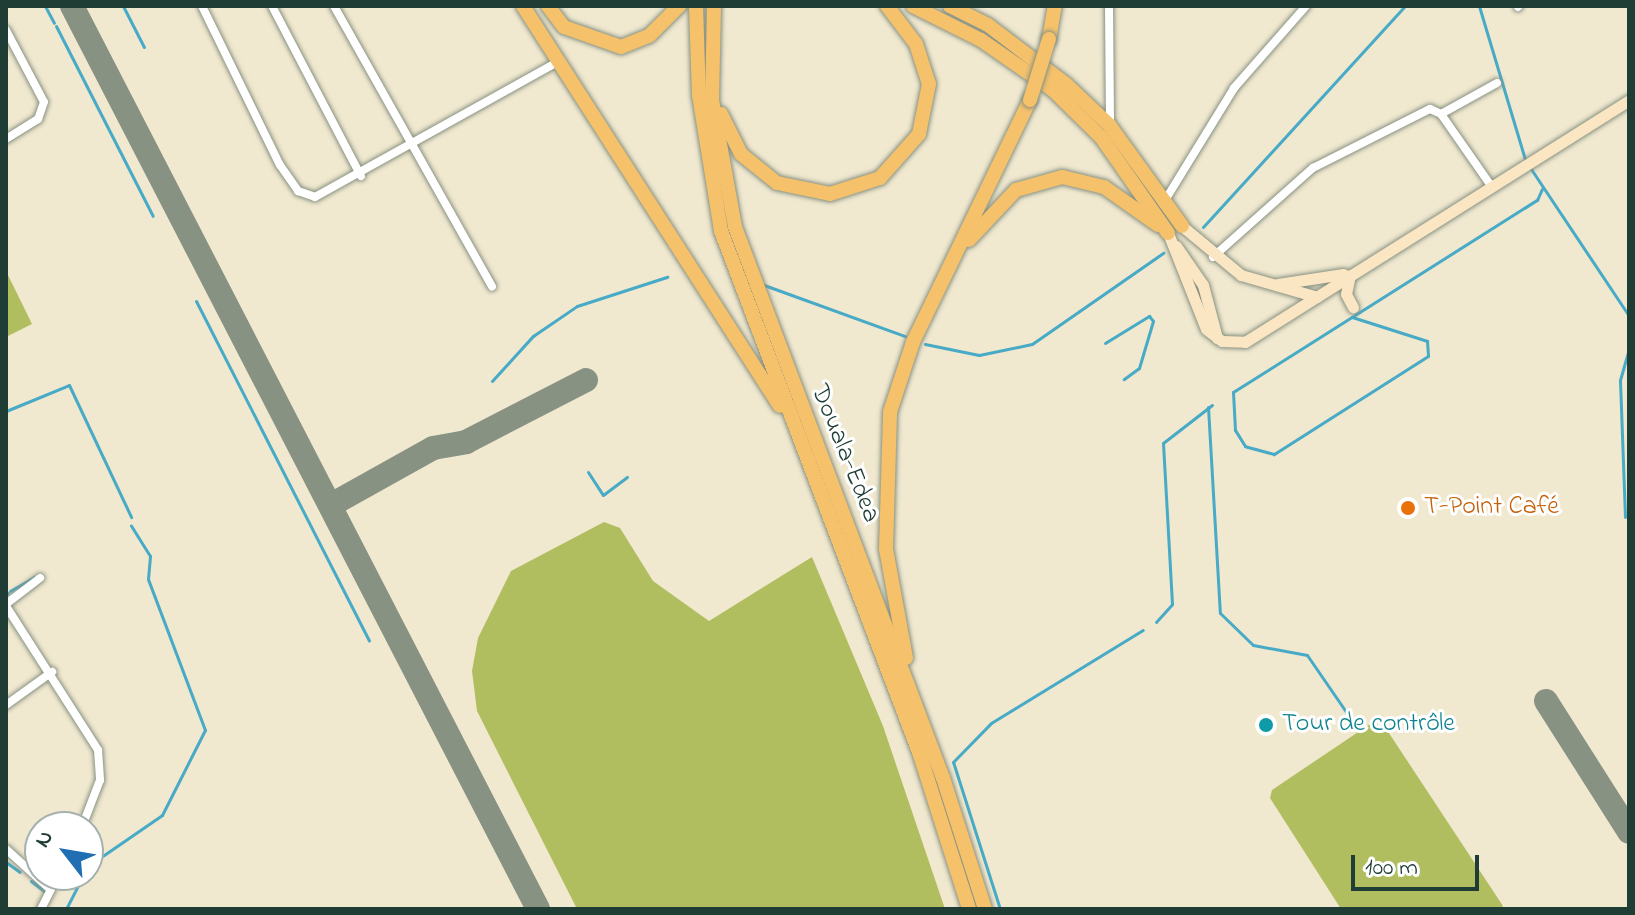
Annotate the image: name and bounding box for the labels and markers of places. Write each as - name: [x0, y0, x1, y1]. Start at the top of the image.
- place label: T-Point Café: [1424, 492, 1559, 524]
- marker: T-Point Café: [1399, 499, 1417, 517]
- place label: Tour de contrôle: [1282, 709, 1455, 741]
- marker: Tour de contrôle: [1257, 716, 1275, 734]

